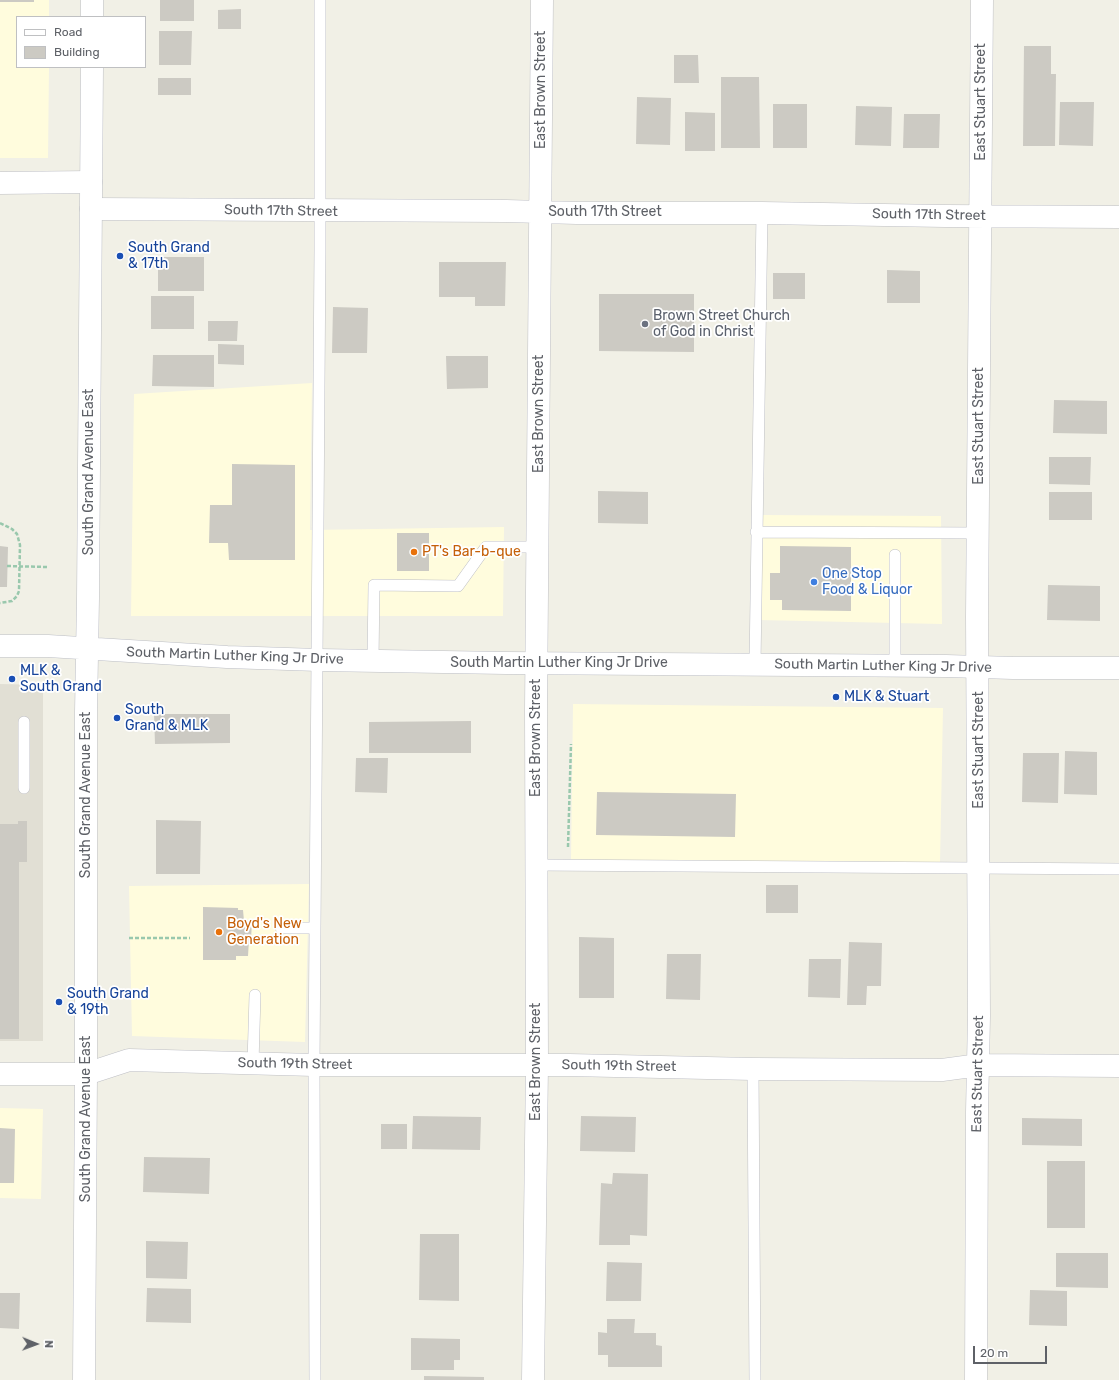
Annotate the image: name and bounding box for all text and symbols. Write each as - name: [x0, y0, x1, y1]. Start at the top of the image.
- legend: [16, 16, 146, 68]
- text: Road: [54, 25, 82, 39]
- street label: East Brown Street: [533, 31, 549, 149]
- street label: East Stuart Street: [973, 43, 989, 161]
- text: Building: [54, 45, 100, 59]
- street label: South 17th Street: [224, 202, 338, 220]
- street label: South 17th Street: [548, 204, 662, 220]
- street label: South 17th Street: [872, 206, 986, 224]
- place label: South Grand & 17th: [128, 240, 210, 272]
- marker: South Grand & 17th: [115, 251, 125, 261]
- place label: Brown Street Church of God in Christ: [653, 308, 790, 340]
- marker: Brown Street Church of God in Christ: [640, 319, 650, 329]
- street label: East Brown Street: [531, 355, 547, 473]
- street label: East Stuart Street: [971, 367, 987, 485]
- street label: South Grand Avenue East: [81, 389, 97, 555]
- place label: PT's Bar-b-que: [422, 544, 521, 560]
- marker: PT's Bar-b-que: [409, 547, 419, 557]
- place label: One Stop Food & Liquor: [822, 566, 912, 598]
- marker: One Stop Food & Liquor: [809, 577, 819, 587]
- street label: South Martin Luther King Jr Drive: [126, 644, 344, 668]
- street label: South Martin Luther King Jr Drive: [450, 655, 668, 671]
- street label: South Martin Luther King Jr Drive: [774, 656, 992, 676]
- place label: MLK & South Grand: [20, 663, 102, 696]
- marker: MLK & South Grand: [7, 674, 17, 684]
- street label: East Brown Street: [528, 679, 544, 797]
- place label: MLK & Stuart: [844, 689, 929, 705]
- street label: East Stuart Street: [971, 691, 987, 809]
- marker: MLK & Stuart: [831, 692, 841, 702]
- place label: South Grand & MLK: [125, 702, 208, 734]
- street label: South Grand Avenue East: [78, 712, 94, 878]
- marker: South Grand & MLK: [112, 713, 122, 723]
- place label: Boyd's New Generation: [227, 916, 302, 948]
- marker: Boyd's New Generation: [214, 927, 224, 937]
- place label: South Grand & 19th: [67, 986, 149, 1018]
- marker: South Grand & 19th: [54, 997, 64, 1007]
- street label: East Brown Street: [528, 1003, 544, 1121]
- street label: East Stuart Street: [969, 1015, 987, 1133]
- street label: South Grand Avenue East: [78, 1036, 94, 1202]
- street label: South 19th Street: [237, 1055, 353, 1073]
- street label: South 19th Street: [561, 1057, 677, 1075]
- north arrow: [16, 1324, 56, 1364]
- scale bar: [975, 1338, 1049, 1364]
- text: N: [42, 1340, 55, 1348]
- text: 20 m: [980, 1346, 1008, 1360]

